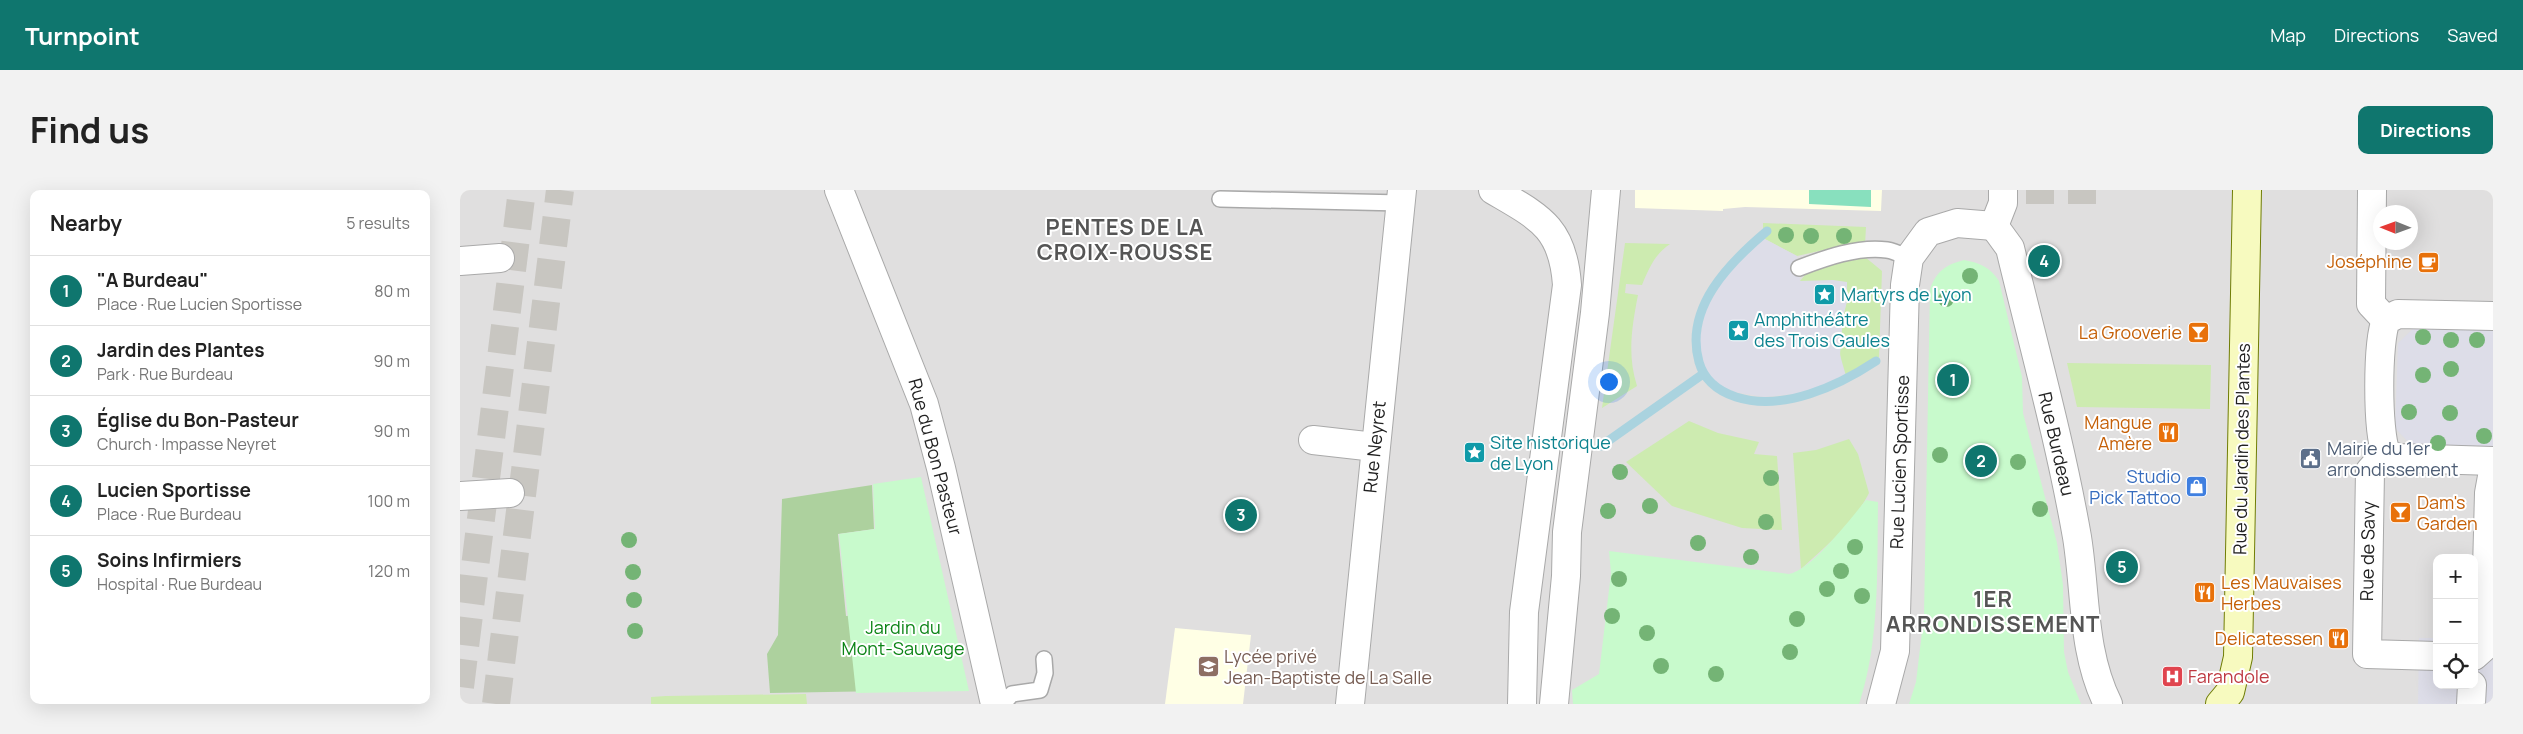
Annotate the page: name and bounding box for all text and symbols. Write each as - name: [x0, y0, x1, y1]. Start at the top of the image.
- text: Turnpoint: [25, 19, 140, 52]
- text: Map: [2270, 23, 2306, 47]
- text: Directions: [2334, 23, 2419, 47]
- text: Saved: [2447, 23, 2498, 47]
- text: Find us: [30, 106, 149, 154]
- button: Directions: [2358, 106, 2493, 154]
- north arrow: [2373, 205, 2418, 250]
- text: Nearby: [50, 209, 122, 237]
- text: 5 results: [346, 212, 410, 234]
- district label: PENTES DE LA CROIX-ROUSSE: [1037, 212, 1213, 267]
- pin: 4: [2028, 242, 2060, 280]
- place label: Joséphine: [2327, 249, 2412, 273]
- cafe icon: Joséphine: [2416, 250, 2440, 274]
- text: "A Burdeau": [97, 267, 208, 293]
- text: 1: [62, 280, 70, 302]
- text: 80 m: [374, 280, 410, 302]
- place label: Martyrs de Lyon: [1841, 282, 1972, 306]
- place icon: Martyrs de Lyon: [1813, 283, 1837, 307]
- text: Place · Rue Lucien Sportisse: [97, 293, 302, 315]
- place label: Amphithéâtre des Trois Gaules: [1754, 307, 1890, 352]
- place icon: Amphithéâtre des Trois Gaules: [1726, 318, 1750, 342]
- place label: La Grooverie: [2079, 320, 2182, 344]
- bar icon: La Grooverie: [2186, 321, 2210, 345]
- text: Jardin des Plantes: [97, 337, 265, 363]
- street label: Rue du Jardin des Plantes: [2227, 343, 2255, 555]
- text: 2: [61, 350, 71, 372]
- text: 90 m: [374, 350, 410, 372]
- pin: 1: [1937, 361, 1969, 399]
- text: Park · Rue Burdeau: [97, 363, 233, 385]
- your location: [1596, 369, 1622, 395]
- street label: Rue Lucien Sportisse: [1884, 374, 1914, 549]
- street label: Rue du Bon Pasteur: [903, 376, 969, 538]
- street label: Rue Burdeau: [2033, 389, 2081, 498]
- street label: Rue Neyret: [1357, 400, 1391, 494]
- text: Église du Bon-Pasteur: [97, 407, 299, 433]
- place label: Mangue Amère: [2084, 410, 2152, 455]
- text: 3: [61, 420, 71, 442]
- text: 90 m: [374, 420, 410, 442]
- restaurant icon: Mangue Amère: [2156, 421, 2180, 445]
- place label: Site historique de Lyon: [1490, 430, 1611, 475]
- text: Church · Impasse Neyret: [97, 433, 276, 455]
- place label: Mairie du 1er arrondissement: [2327, 436, 2458, 481]
- place icon: Site historique de Lyon: [1462, 441, 1486, 465]
- pin: 2: [1965, 442, 1997, 480]
- public building icon: Mairie du 1er arrondissement: [2299, 447, 2323, 471]
- place label: Studio Pick Tattoo: [2089, 464, 2181, 509]
- shop icon: Studio Pick Tattoo: [2185, 475, 2209, 499]
- text: Lucien Sportisse: [97, 477, 251, 503]
- text: 4: [61, 490, 71, 512]
- text: 100 m: [367, 490, 410, 512]
- place label: Dam's Garden: [2417, 490, 2478, 535]
- pin: 3: [1225, 496, 1257, 534]
- street label: Rue de Savy: [2354, 500, 2380, 601]
- bar icon: Dam's Garden: [2389, 501, 2413, 525]
- text: Place · Rue Burdeau: [97, 503, 241, 525]
- text: Soins Infirmiers: [97, 547, 241, 573]
- pin: 5: [2106, 548, 2138, 586]
- map controls: [2433, 554, 2478, 689]
- button: +: [2433, 554, 2478, 599]
- text: 5: [61, 560, 71, 582]
- text: 120 m: [368, 560, 410, 582]
- place label: Les Mauvaises Herbes: [2221, 570, 2342, 615]
- text: Hospital · Rue Burdeau: [97, 573, 262, 595]
- restaurant icon: Les Mauvaises Herbes: [2193, 581, 2217, 605]
- district label: 1ER ARRONDISSEMENT: [1886, 584, 2100, 639]
- button: −: [2433, 599, 2478, 644]
- park label: Jardin du Mont-Sauvage: [842, 615, 964, 660]
- place label: Delicatessen: [2215, 626, 2323, 650]
- restaurant icon: Delicatessen: [2327, 627, 2351, 651]
- place label: Lycée privé Jean-Baptiste de La Salle: [1224, 644, 1432, 689]
- button: locate: [2433, 644, 2478, 689]
- school or university icon: Lycée privé Jean-Baptiste de La Salle: [1196, 655, 1220, 679]
- place label: Farandole: [2188, 664, 2270, 688]
- hospital icon: Farandole: [2160, 665, 2184, 689]

